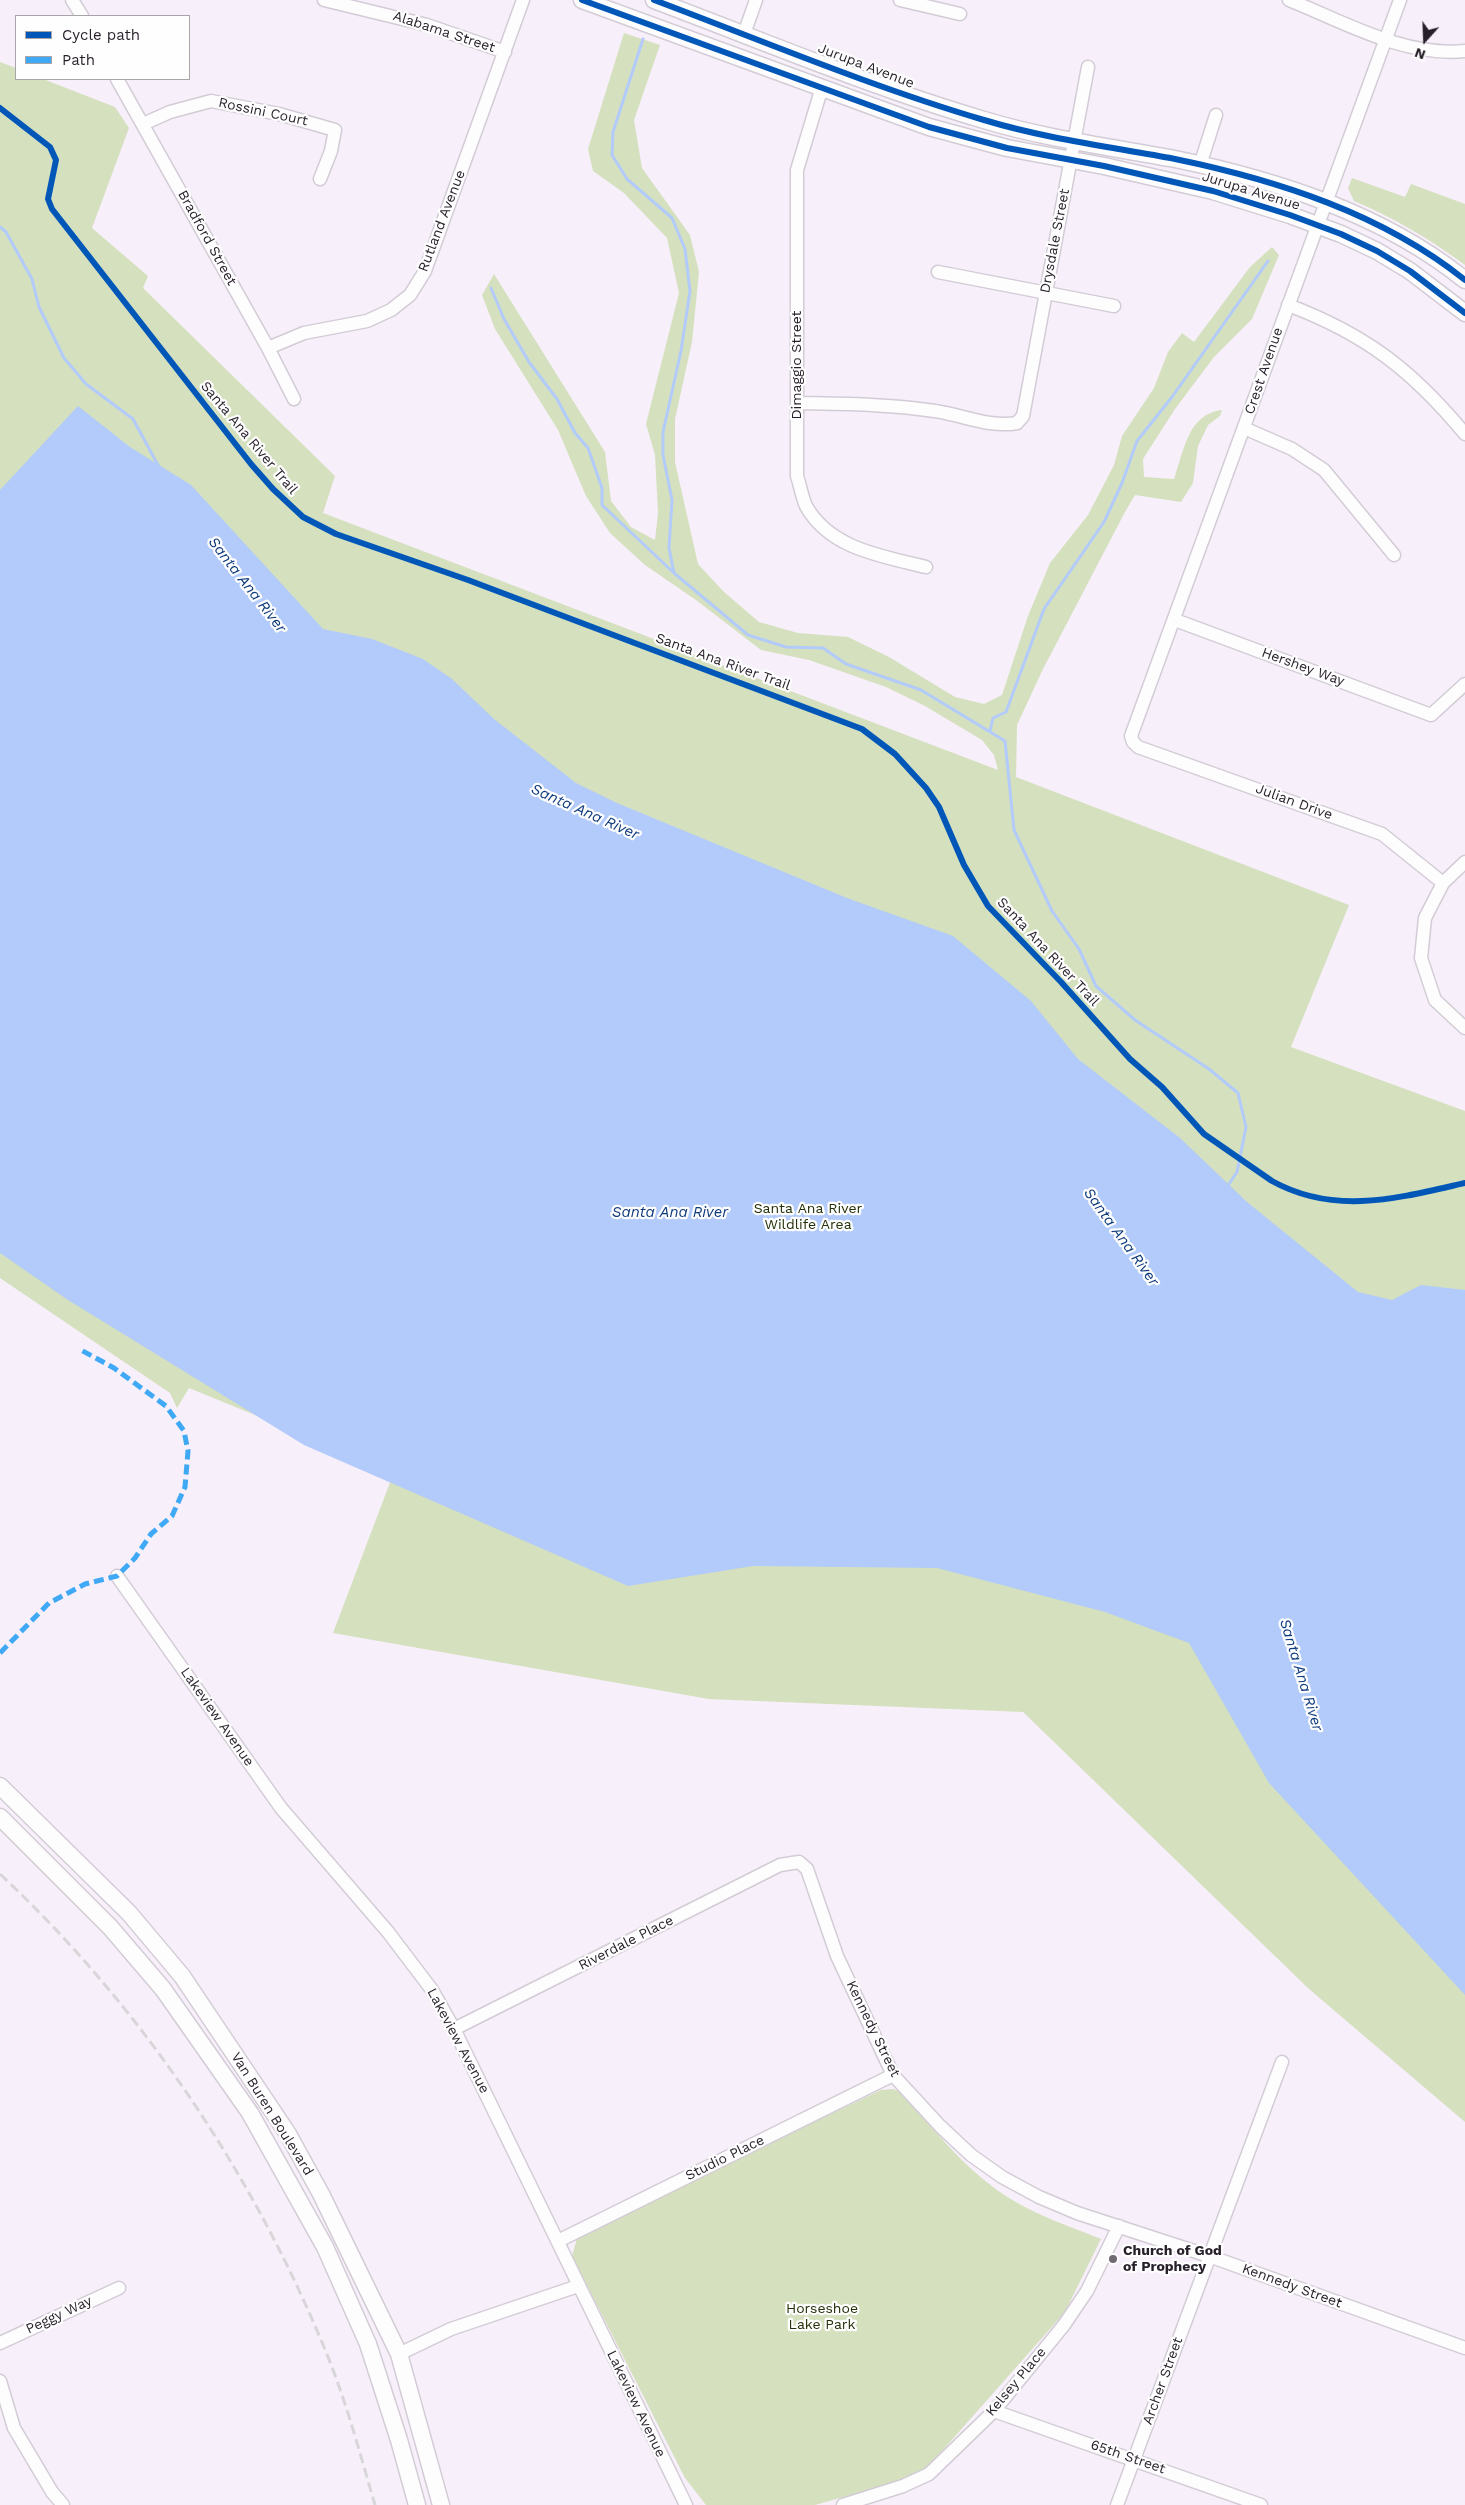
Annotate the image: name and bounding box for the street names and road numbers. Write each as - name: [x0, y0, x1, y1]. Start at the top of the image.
- street label: Alabama Street: [391, 8, 497, 56]
- street label: Jurupa Avenue: [815, 40, 917, 92]
- street label: Rossini Court: [217, 94, 309, 130]
- street label: Rutland Avenue: [415, 168, 469, 274]
- street label: Jurupa Avenue: [1200, 168, 1302, 214]
- street label: Bradford Street: [174, 187, 240, 289]
- street label: Drysdale Street: [1037, 187, 1073, 295]
- street label: Dimaggio Street: [789, 311, 805, 419]
- street label: Crest Avenue: [1241, 325, 1287, 417]
- street label: Santa Ana River Trail: [197, 378, 301, 498]
- street label: Santa Ana River Trail: [653, 630, 793, 694]
- street label: Hershey Way: [1259, 644, 1347, 690]
- street label: Julian Drive: [1253, 780, 1335, 824]
- street label: Santa Ana River Trail: [993, 894, 1103, 1010]
- street label: Lakeview Avenue: [177, 1664, 257, 1770]
- street label: Riverdale Place: [576, 1912, 676, 1974]
- street label: Kennedy Street: [842, 1978, 904, 2080]
- street label: Lakeview Avenue: [423, 1986, 493, 2096]
- street label: Van Buren Boulevard: [227, 2049, 317, 2179]
- street label: Studio Place: [683, 2132, 767, 2184]
- street label: Kennedy Street: [1240, 2260, 1344, 2312]
- street label: Peggy Way: [23, 2292, 95, 2338]
- street label: Archer Street: [1139, 2335, 1187, 2427]
- street label: Kelsey Place: [982, 2344, 1050, 2420]
- street label: Lakeview Avenue: [603, 2348, 669, 2460]
- street label: 65th Street: [1088, 2436, 1168, 2478]

